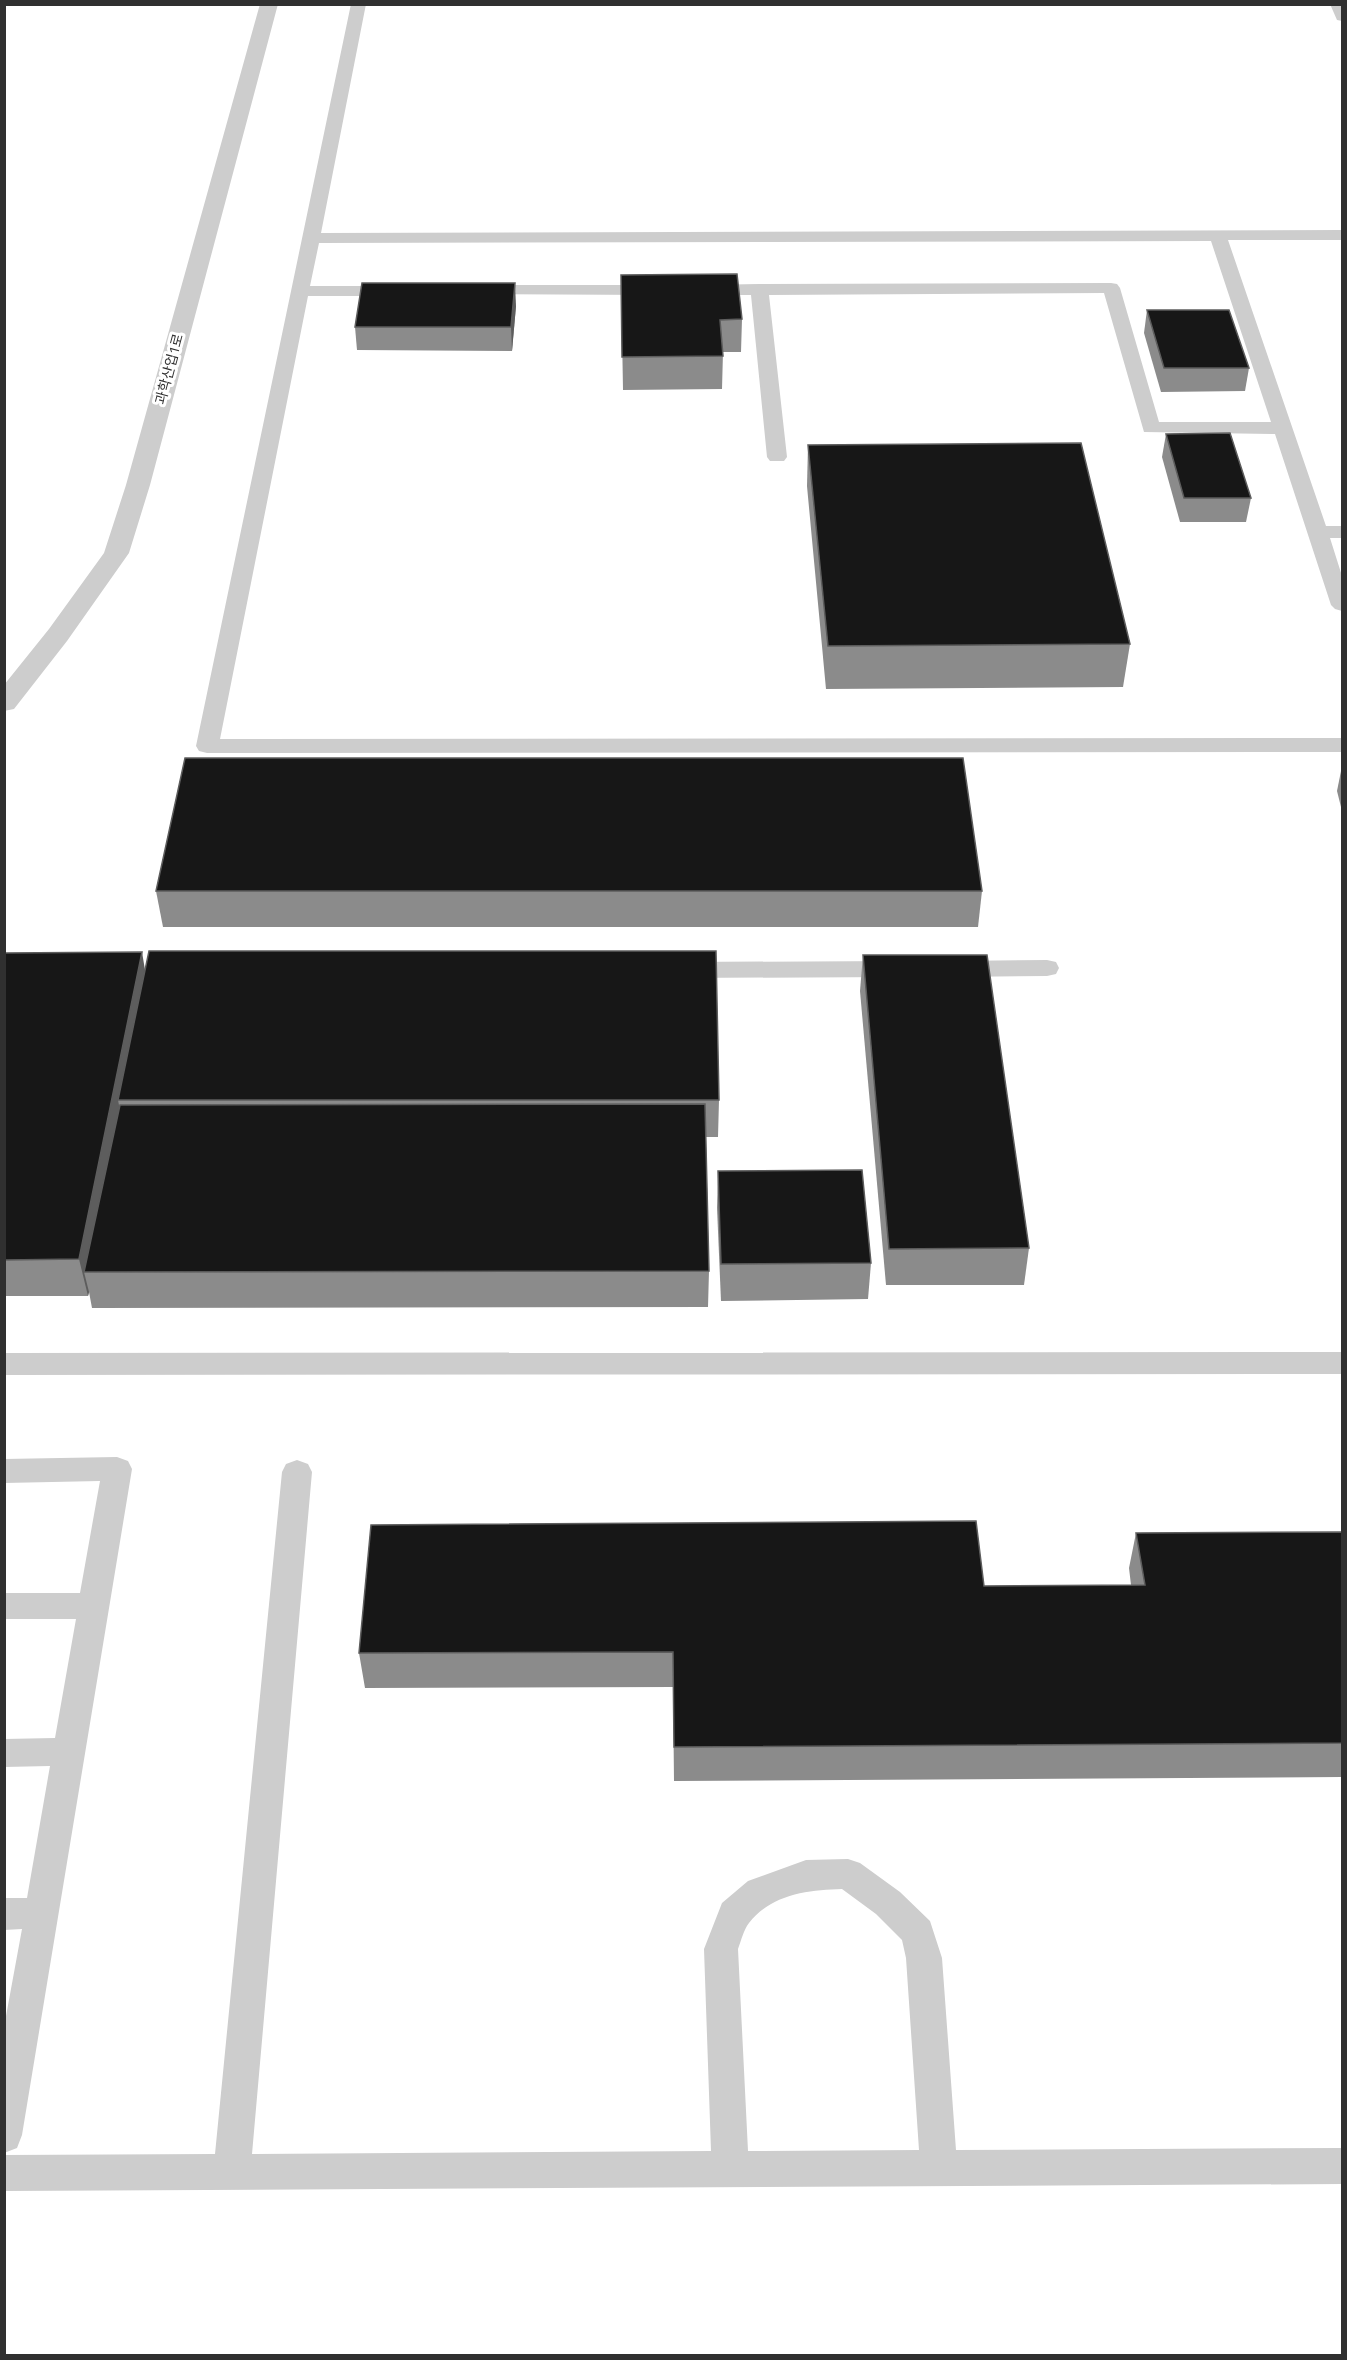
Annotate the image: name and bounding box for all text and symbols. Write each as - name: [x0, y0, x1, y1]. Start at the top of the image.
- street label: 과학산업1로: [149, 331, 188, 406]

